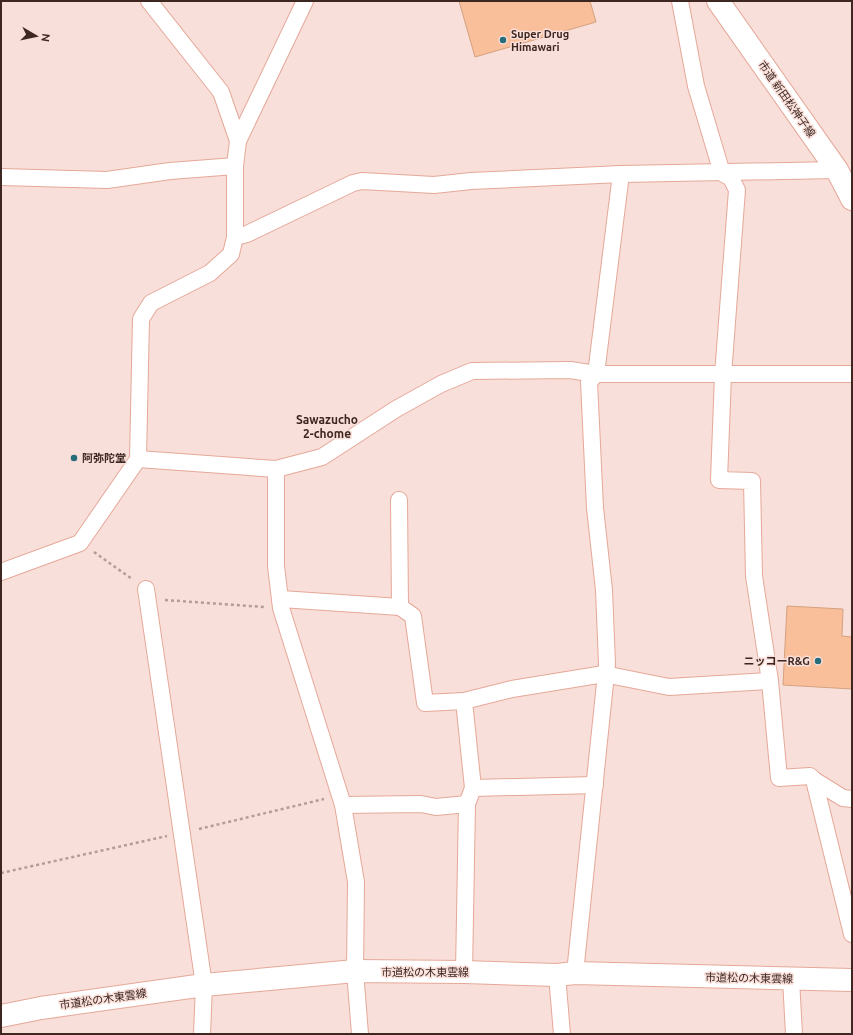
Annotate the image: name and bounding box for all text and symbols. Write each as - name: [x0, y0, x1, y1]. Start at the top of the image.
- north arrow: [16, 16, 56, 56]
- place label: Super Drug Himawari: [511, 28, 569, 53]
- text: N: [39, 33, 52, 43]
- marker: Super Drug Himawari: [498, 35, 508, 45]
- street label: 市道 新田松神子線: [756, 58, 818, 140]
- district label: Sawazucho 2-chome: [296, 413, 358, 440]
- place label: 阿弥陀堂: [82, 452, 126, 464]
- marker: 阿弥陀堂: [69, 453, 79, 463]
- place label: ニッコーR&G: [744, 655, 810, 667]
- marker: ニッコーR&G: [813, 656, 823, 666]
- street label: 市道松の木東雲線: [381, 966, 469, 978]
- street label: 市道松の木東雲線: [705, 971, 793, 985]
- street label: 市道松の木東雲線: [59, 987, 147, 1011]

